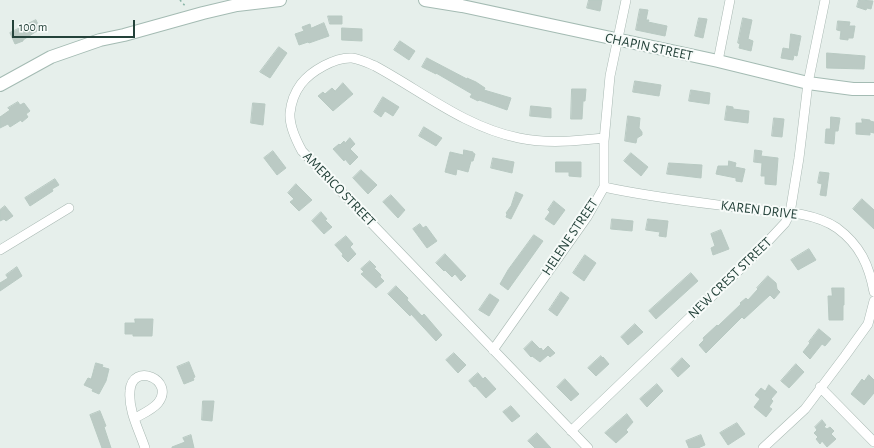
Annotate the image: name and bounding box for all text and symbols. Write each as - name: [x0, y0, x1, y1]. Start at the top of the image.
- scale bar: [14, 12, 137, 38]
- text: 100 m: [19, 21, 47, 33]
- street label: CHAPIN STREET: [604, 30, 694, 64]
- street label: AMERICO STREET: [299, 148, 379, 230]
- street label: HELENE STREET: [538, 195, 602, 279]
- street label: KAREN DRIVE: [720, 197, 798, 223]
- street label: NEW CREST STREET: [685, 234, 775, 322]

